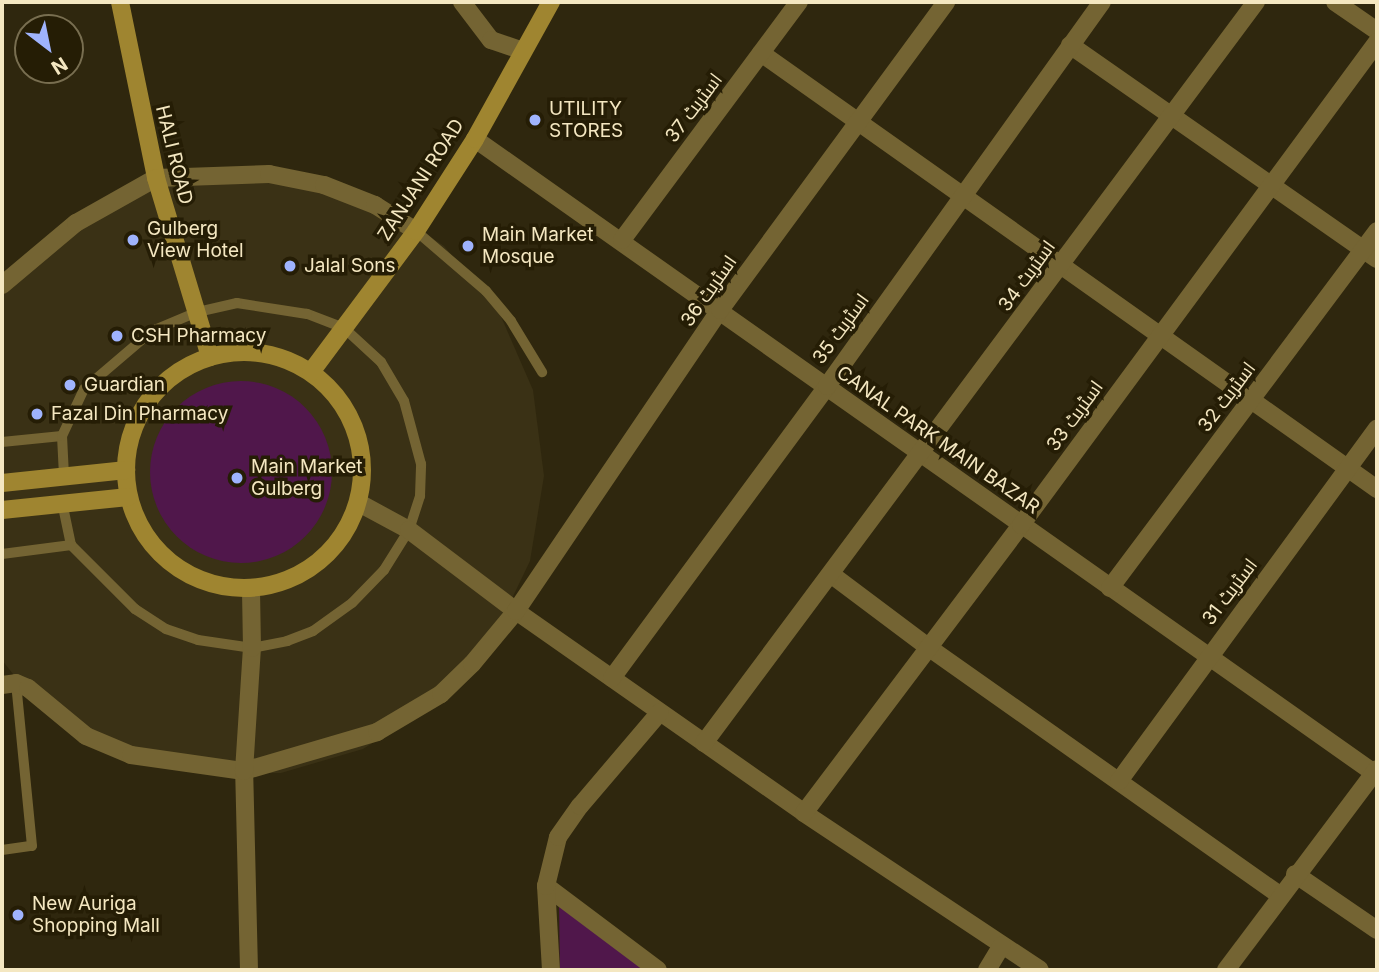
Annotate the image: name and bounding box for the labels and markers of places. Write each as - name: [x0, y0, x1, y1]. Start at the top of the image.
- place label: UTILITY STORES: [549, 98, 623, 142]
- marker: UTILITY STORES: [527, 112, 543, 128]
- place label: Gulberg View Hotel: [147, 218, 244, 262]
- place label: Main Market Mosque: [482, 224, 594, 268]
- marker: Gulberg View Hotel: [125, 232, 141, 248]
- marker: Main Market Mosque: [460, 238, 476, 254]
- place label: Jalal Sons: [304, 255, 396, 277]
- marker: Jalal Sons: [282, 258, 298, 274]
- place label: CSH Pharmacy: [131, 325, 266, 347]
- marker: CSH Pharmacy: [109, 328, 125, 344]
- place label: Guardian: [84, 374, 165, 396]
- marker: Guardian: [62, 377, 78, 393]
- place label: Fazal Din Pharmacy: [51, 403, 228, 425]
- marker: Fazal Din Pharmacy: [29, 406, 45, 422]
- place label: Main Market Gulberg: [251, 456, 363, 500]
- marker: Main Market Gulberg: [229, 470, 245, 486]
- place label: New Auriga Shopping Mall: [32, 893, 160, 937]
- marker: New Auriga Shopping Mall: [10, 907, 26, 923]

